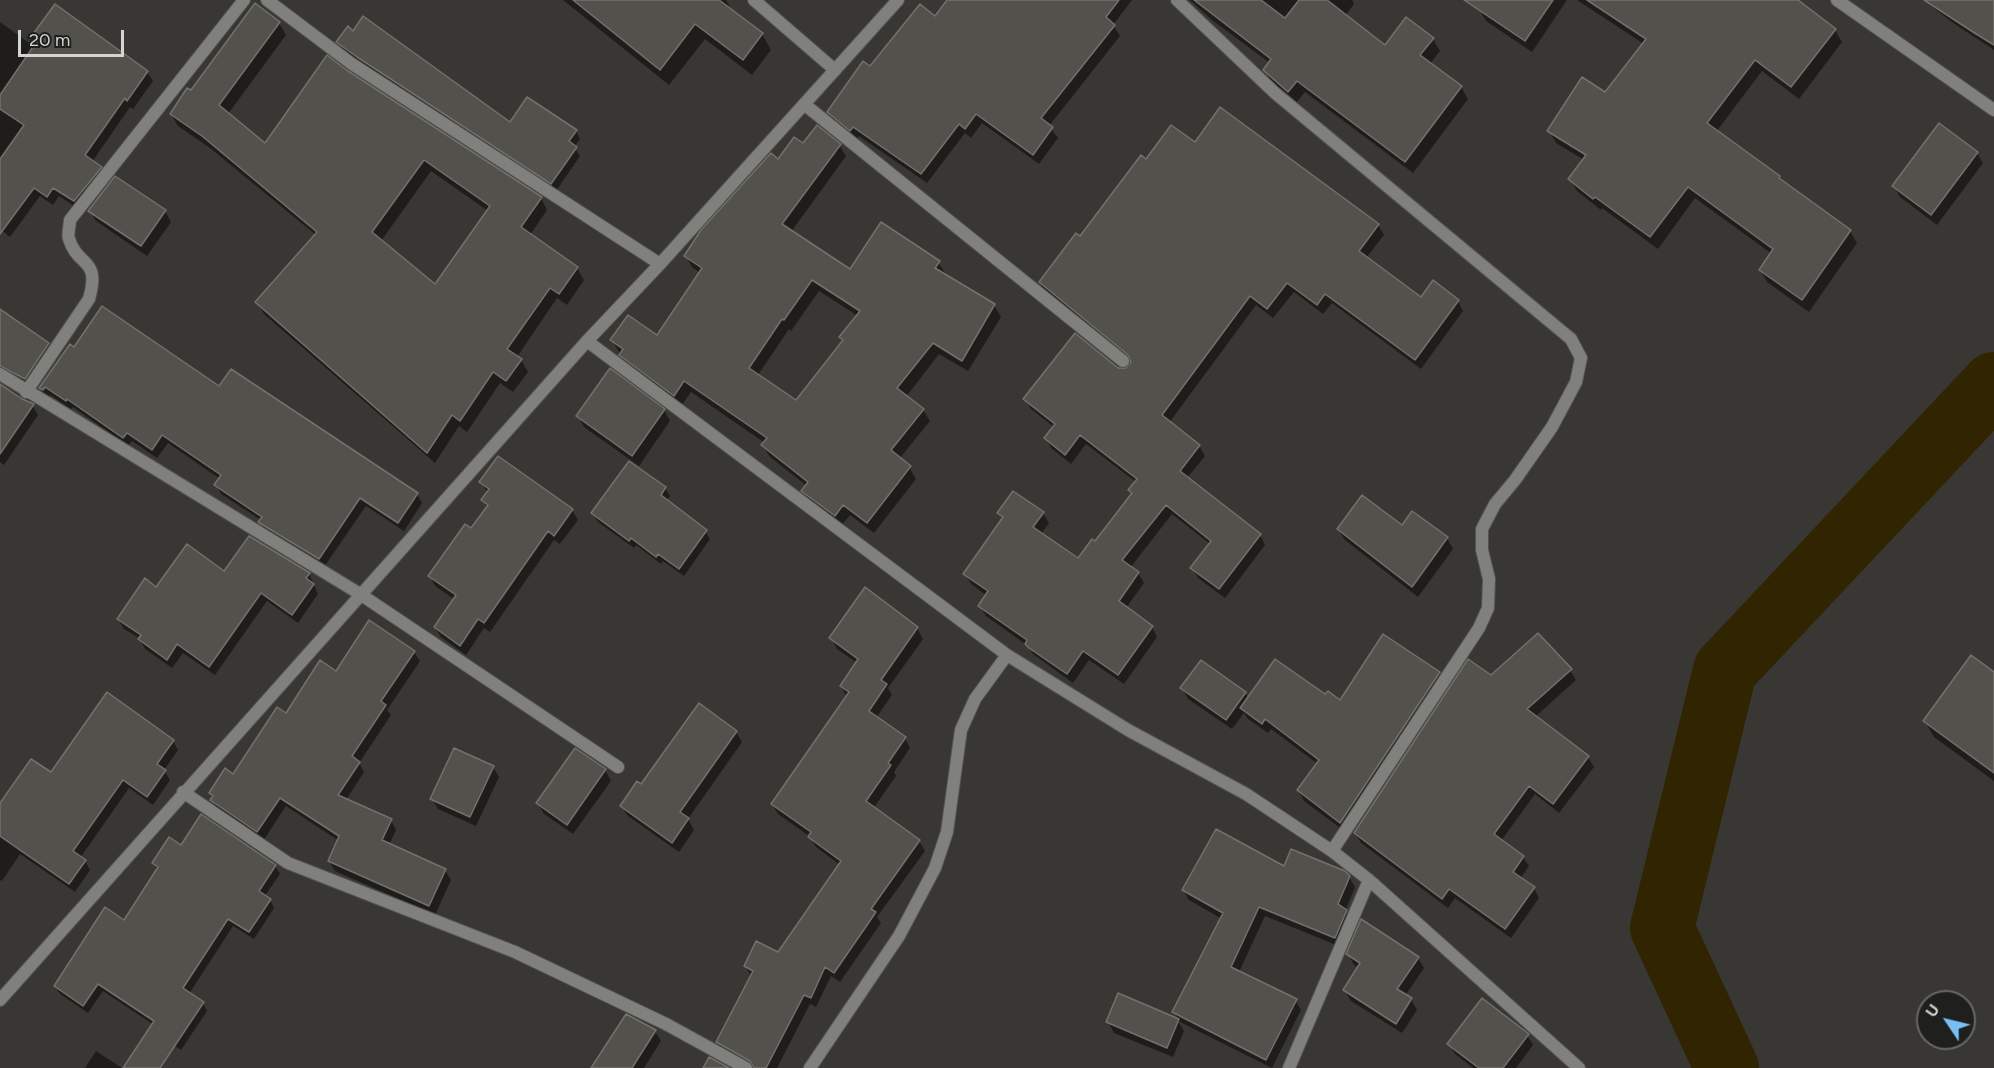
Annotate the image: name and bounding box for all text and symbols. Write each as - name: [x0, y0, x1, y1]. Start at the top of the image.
- scale bar: [21, 18, 128, 56]
- text: 20 m: [29, 29, 70, 51]
- north arrow: [1916, 990, 1976, 1050]
- text: U: [1921, 1000, 1943, 1021]

